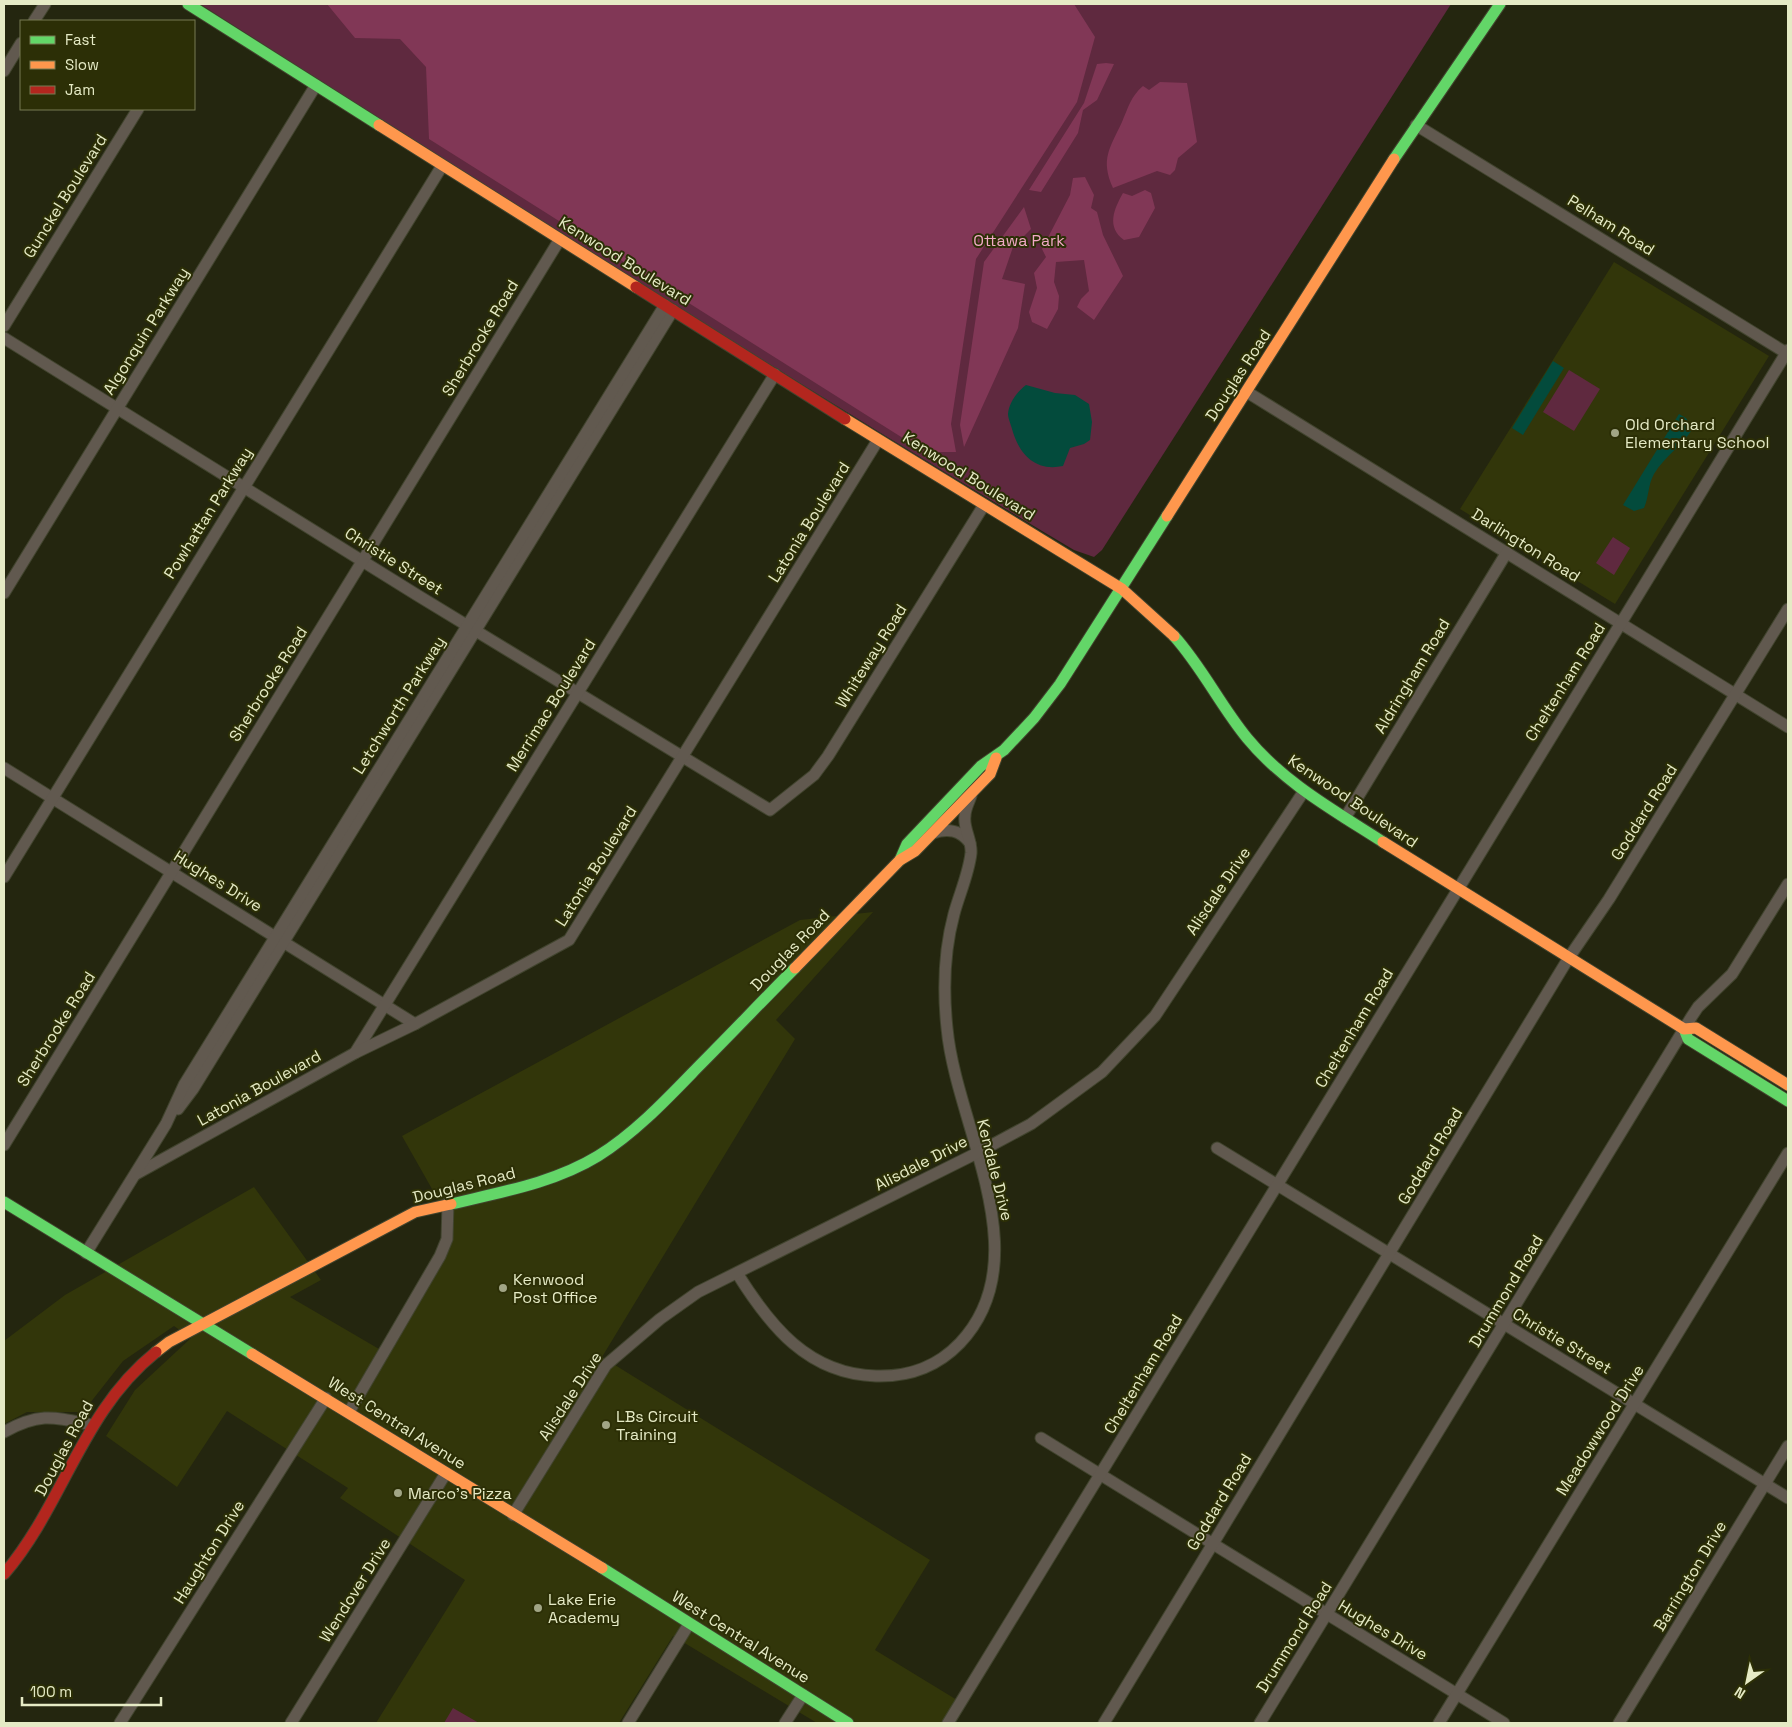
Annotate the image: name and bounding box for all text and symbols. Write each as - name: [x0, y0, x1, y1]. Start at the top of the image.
- legend: [20, 20, 195, 110]
- text: Fast: [65, 30, 96, 49]
- text: Slow: [65, 55, 99, 74]
- text: Jam: [65, 80, 95, 99]
- street label: Gunckel Boulevard: [18, 130, 112, 262]
- street label: Pelham Road: [1563, 190, 1659, 260]
- street label: Kenwood Boulevard: [555, 212, 695, 310]
- park label: Ottawa Park: [973, 230, 1065, 251]
- street label: Algonquin Parkway: [98, 263, 194, 399]
- street label: Sherbrooke Road: [437, 276, 523, 400]
- street label: Douglas Road: [1200, 325, 1276, 425]
- place label: Old Orchard Elementary School: [1625, 414, 1770, 453]
- street label: Kenwood Boulevard: [899, 427, 1039, 525]
- marker: Old Orchard Elementary School: [1609, 427, 1621, 439]
- street label: Powhattan Parkway: [159, 443, 257, 583]
- street label: Latonia Boulevard: [763, 458, 855, 586]
- street label: Darlington Road: [1468, 503, 1584, 587]
- street label: Christie Street: [341, 522, 447, 600]
- street label: Whiteway Road: [831, 600, 911, 712]
- street label: Aldringham Road: [1369, 615, 1455, 737]
- street label: Cheltenham Road: [1520, 619, 1610, 745]
- street label: Sherbrooke Road: [224, 622, 312, 746]
- street label: Letchworth Parkway: [348, 632, 450, 778]
- street label: Merrimac Boulevard: [502, 635, 600, 775]
- street label: Kenwood Boulevard: [1284, 750, 1422, 852]
- street label: Goddard Road: [1606, 760, 1682, 864]
- street label: Latonia Boulevard: [550, 802, 642, 930]
- street label: Alisdale Drive: [1181, 843, 1255, 939]
- street label: Hughes Drive: [170, 845, 266, 917]
- street label: Douglas Road: [746, 905, 834, 995]
- street label: Cheltenham Road: [1310, 964, 1398, 1092]
- street label: Sherbrooke Road: [12, 967, 100, 1091]
- street label: Latonia Boulevard: [193, 1045, 325, 1131]
- street label: Goddard Road: [1393, 1104, 1467, 1208]
- street label: Kendale Drive: [972, 1117, 1018, 1223]
- street label: Alisdale Drive: [871, 1131, 971, 1195]
- street label: Douglas Road: [410, 1162, 518, 1208]
- street label: Drummond Road: [1464, 1231, 1548, 1351]
- place label: Kenwood Post Office: [513, 1269, 597, 1308]
- marker: Kenwood Post Office: [497, 1282, 509, 1294]
- street label: Christie Street: [1509, 1303, 1615, 1379]
- street label: Cheltenham Road: [1099, 1310, 1187, 1438]
- street label: Alisdale Drive: [533, 1348, 607, 1444]
- street label: Meadowwood Drive: [1551, 1361, 1649, 1499]
- street label: West Central Avenue: [324, 1372, 470, 1474]
- street label: Douglas Road: [30, 1397, 98, 1499]
- place label: LBs Circuit Training: [616, 1406, 698, 1445]
- marker: LBs Circuit Training: [600, 1419, 612, 1431]
- street label: Goddard Road: [1182, 1450, 1256, 1554]
- place label: Marco's Pizza: [408, 1483, 512, 1504]
- marker: Marco's Pizza: [392, 1487, 404, 1499]
- street label: Haughton Drive: [169, 1496, 249, 1608]
- street label: Barrington Drive: [1649, 1517, 1731, 1635]
- street label: Wendover Drive: [315, 1534, 395, 1646]
- street label: Drummond Road: [1251, 1577, 1337, 1697]
- street label: West Central Avenue: [668, 1586, 814, 1688]
- place label: Lake Erie Academy: [548, 1589, 620, 1628]
- street label: Hughes Drive: [1334, 1595, 1432, 1665]
- marker: Lake Erie Academy: [532, 1602, 544, 1614]
- north arrow: [1722, 1657, 1772, 1707]
- scale bar: [22, 1674, 161, 1706]
- text: 100 m: [30, 1682, 72, 1701]
- text: N: [1731, 1683, 1749, 1703]

